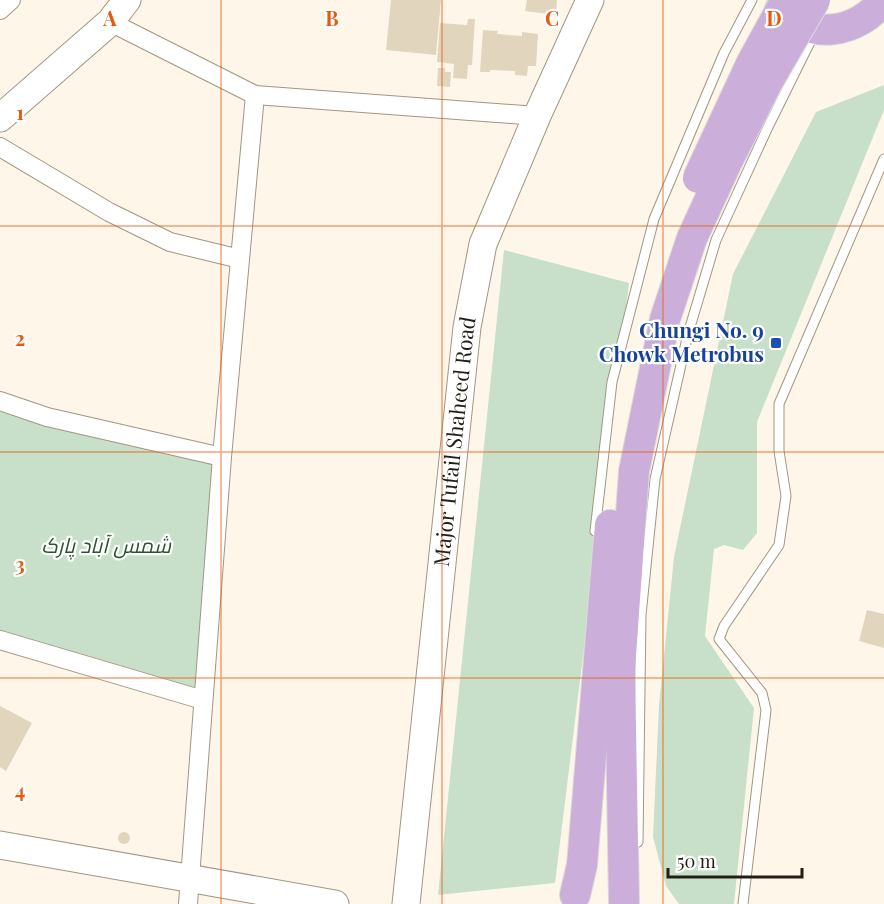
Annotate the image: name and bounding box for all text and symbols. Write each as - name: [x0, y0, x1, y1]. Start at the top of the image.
- text: A: [102, 4, 117, 31]
- text: B: [325, 4, 339, 31]
- text: C: [545, 4, 559, 31]
- text: D: [766, 4, 782, 31]
- text: 1: [16, 98, 24, 125]
- street label: Major Tufail Shaheed Road: [426, 314, 481, 568]
- place label: Chungi No. 9 Chowk Metrobus: [599, 315, 764, 367]
- text: 2: [15, 324, 25, 351]
- marker: Chungi No. 9 Chowk Metrobus: [769, 336, 783, 350]
- park label: شمس آباد پارک: [41, 530, 171, 560]
- text: 3: [15, 550, 25, 577]
- text: 4: [15, 776, 25, 803]
- scale bar: [668, 841, 802, 879]
- text: 50 m: [677, 849, 716, 873]

